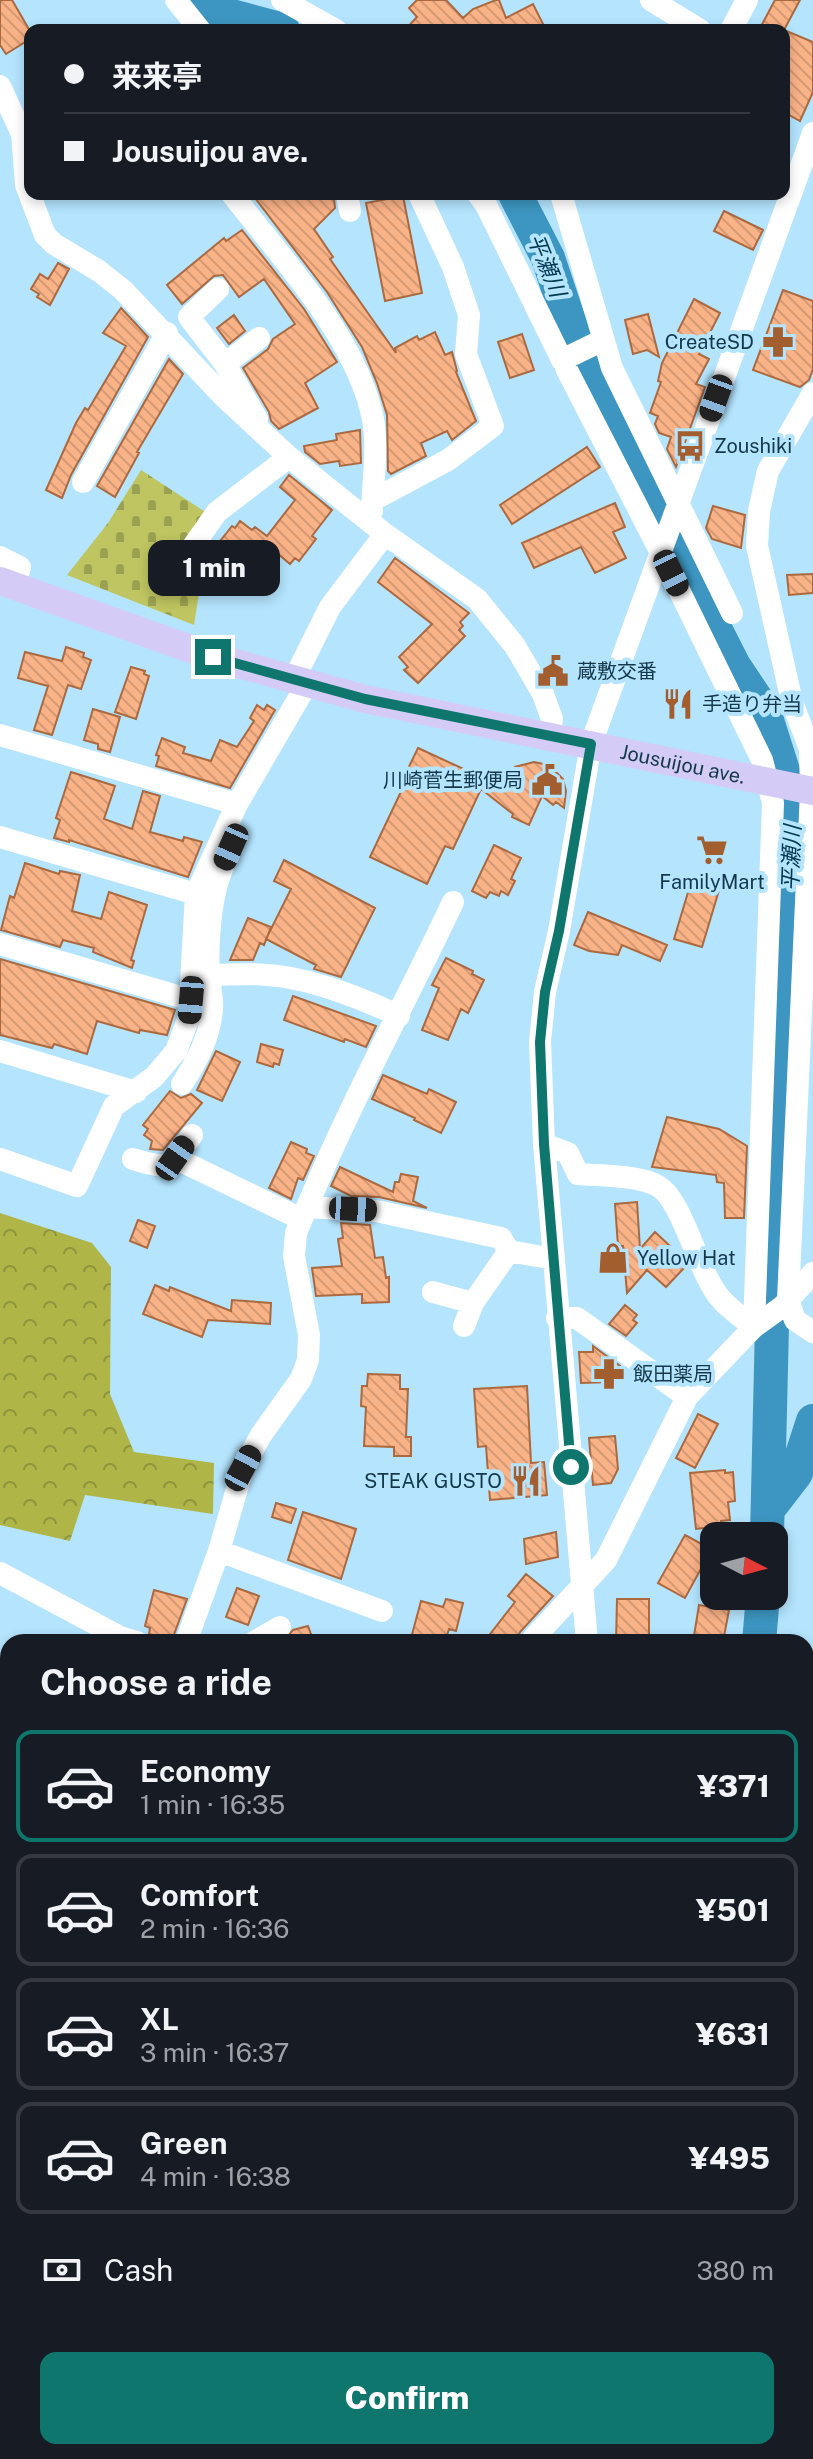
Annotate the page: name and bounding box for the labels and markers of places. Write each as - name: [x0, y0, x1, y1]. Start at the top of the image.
- pharmacy icon: CreateSD: [761, 325, 795, 359]
- place label: CreateSD: [665, 330, 754, 354]
- bus stop icon: Zoushiki: [673, 429, 707, 463]
- place label: Zoushiki: [714, 434, 792, 458]
- public building icon: 蔵敷交番: [536, 654, 570, 688]
- place label: 蔵敷交番: [577, 659, 657, 683]
- restaurant icon: 手造り弁当: [661, 687, 695, 721]
- place label: 手造り弁当: [702, 692, 802, 716]
- public building icon: 川崎菅生郵便局: [530, 763, 564, 797]
- place label: 川崎菅生郵便局: [383, 768, 523, 792]
- supermarket icon: FamilyMart: [695, 833, 729, 867]
- place label: FamilyMart: [659, 870, 765, 894]
- shop icon: Yellow Hat: [596, 1241, 630, 1275]
- place label: Yellow Hat: [637, 1246, 736, 1270]
- pharmacy icon: 飯田薬局: [592, 1357, 626, 1391]
- place label: 飯田薬局: [633, 1362, 713, 1386]
- restaurant icon: STEAK GUSTO: [509, 1464, 543, 1498]
- place label: STEAK GUSTO: [364, 1469, 502, 1493]

